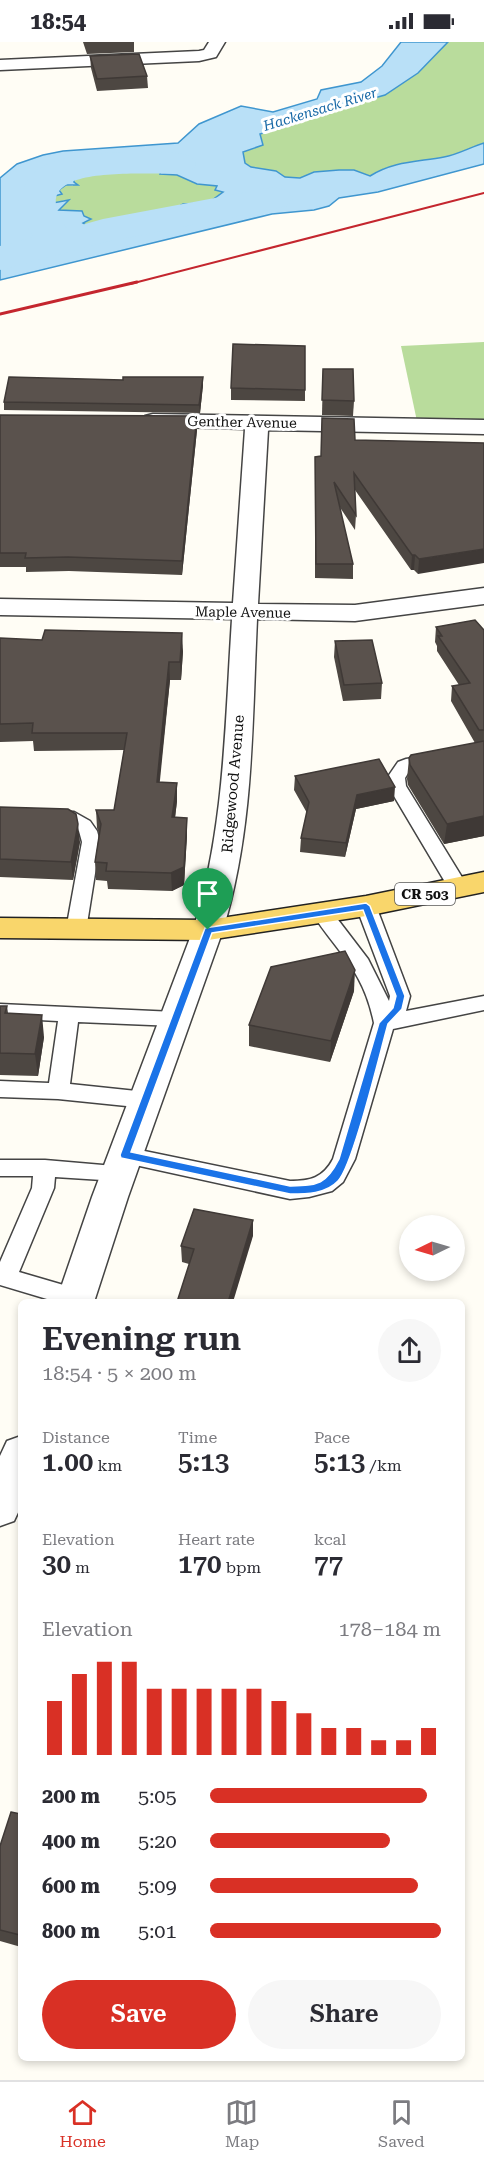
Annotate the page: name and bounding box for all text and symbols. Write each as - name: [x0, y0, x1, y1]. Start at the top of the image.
- text: 18:54: [30, 9, 86, 34]
- water label: Hackensack River: [260, 84, 379, 134]
- street label: Genther Avenue: [187, 413, 297, 431]
- street label: Maple Avenue: [195, 603, 291, 621]
- street label: Ridgewood Avenue: [218, 714, 248, 854]
- pin: [182, 868, 233, 930]
- icon: arrive: [191, 877, 224, 910]
- road number: CR 503: [395, 883, 455, 905]
- north arrow: [399, 1215, 465, 1281]
- map controls: [399, 1215, 465, 1281]
- text: Evening run: [42, 1319, 241, 1358]
- button: share: [378, 1319, 441, 1382]
- text: 18:54 · 5 × 200 m: [42, 1361, 197, 1385]
- text: Distance: [42, 1428, 110, 1447]
- text: Time: [178, 1428, 217, 1447]
- text: Pace: [314, 1428, 350, 1447]
- text: 1.00: [42, 1447, 93, 1477]
- text: 5:13: [178, 1447, 229, 1477]
- text: 5:13: [314, 1447, 365, 1477]
- text: km: [93, 1456, 122, 1475]
- text: /km: [365, 1456, 402, 1475]
- text: Elevation: [42, 1530, 115, 1549]
- text: Heart rate: [178, 1530, 255, 1549]
- text: kcal: [314, 1530, 346, 1549]
- text: 30: [42, 1549, 71, 1579]
- text: 170: [178, 1549, 222, 1579]
- text: 77: [314, 1549, 343, 1579]
- text: m: [71, 1558, 90, 1577]
- text: bpm: [222, 1558, 261, 1577]
- text: Elevation: [42, 1617, 133, 1641]
- text: 178–184 m: [338, 1617, 441, 1641]
- text: 200 m: [42, 1784, 100, 1808]
- text: 5:05: [138, 1784, 177, 1808]
- text: 400 m: [42, 1829, 100, 1853]
- text: 5:20: [138, 1829, 177, 1853]
- text: 600 m: [42, 1874, 100, 1898]
- text: 5:09: [138, 1874, 177, 1898]
- text: 800 m: [42, 1919, 100, 1943]
- text: 5:01: [138, 1919, 177, 1943]
- button: Save: [42, 1980, 236, 2049]
- button: Share: [248, 1980, 441, 2049]
- tab: Home: [60, 2096, 106, 2151]
- tab: Map: [225, 2096, 259, 2151]
- tab: Saved: [378, 2096, 425, 2151]

